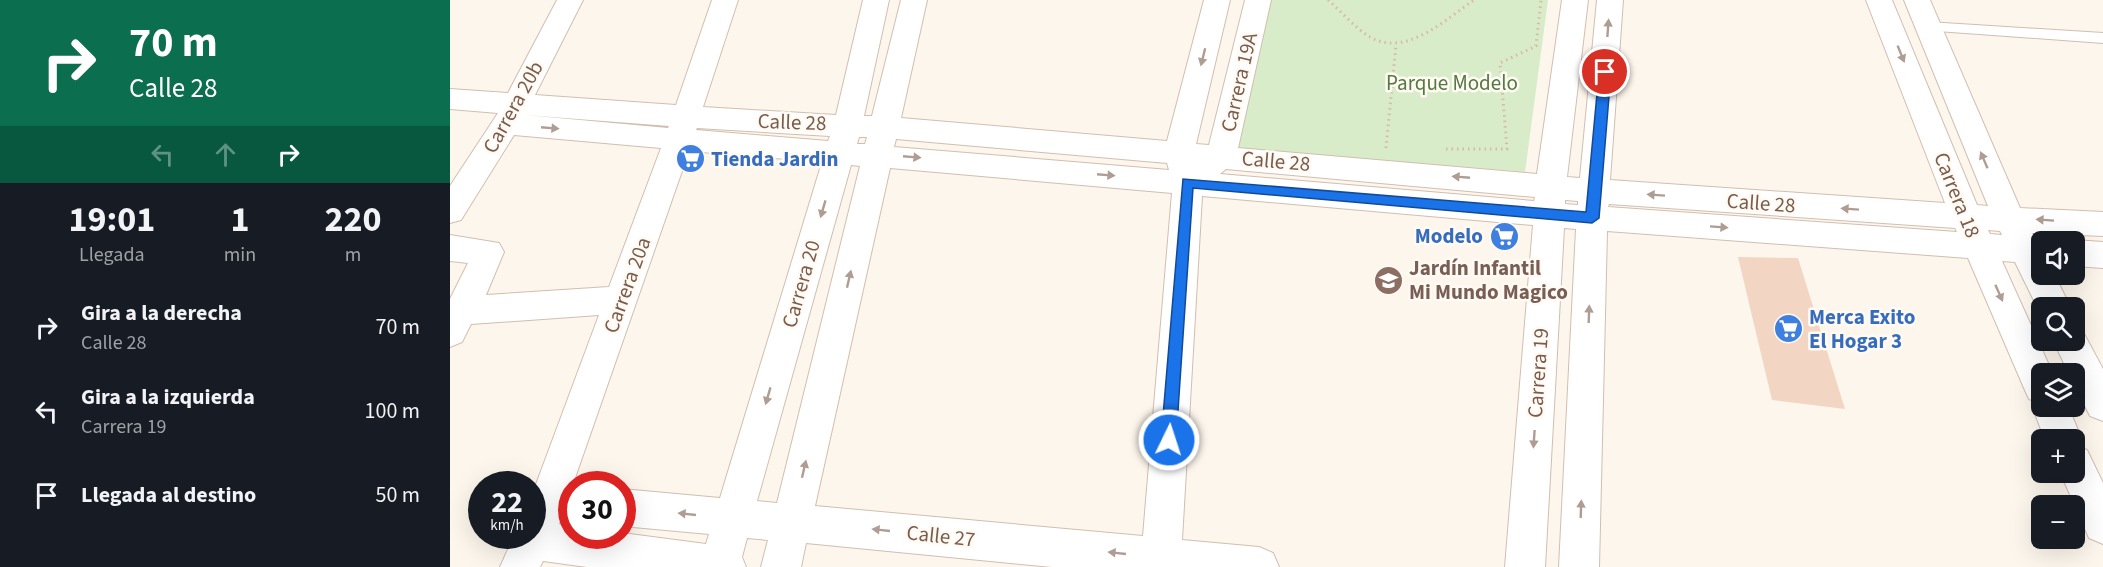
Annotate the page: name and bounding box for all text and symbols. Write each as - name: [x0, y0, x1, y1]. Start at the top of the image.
- text: 70 m: [129, 13, 218, 73]
- one-way arrow: [1603, 18, 1613, 37]
- icon: right: [30, 24, 108, 102]
- street label: Carrera 19A: [1213, 29, 1265, 135]
- pin: [1579, 46, 1630, 97]
- one-way arrow: [1896, 46, 1906, 64]
- one-way arrow: [1197, 48, 1207, 66]
- street label: Carrera 20b: [475, 55, 551, 159]
- icon: arrive: [1588, 55, 1621, 88]
- park label: Parque Modelo: [1386, 68, 1518, 98]
- text: Calle 28: [129, 69, 217, 108]
- street label: Calle 28: [757, 106, 827, 138]
- one-way arrow: [541, 123, 560, 133]
- icon: left: [146, 138, 179, 171]
- icon: ahead: [209, 138, 242, 171]
- icon: right: [272, 138, 305, 171]
- supermarket icon: Tienda Jardin: [674, 143, 706, 175]
- street label: Calle 28: [1240, 143, 1312, 179]
- place label: Tienda Jardin: [711, 144, 838, 174]
- street label: Carrera 18: [1926, 148, 1988, 242]
- one-way arrow: [1980, 151, 1989, 168]
- one-way arrow: [902, 152, 921, 162]
- one-way arrow: [1097, 170, 1116, 180]
- one-way arrow: [1452, 173, 1471, 182]
- street label: Calle 28: [1726, 186, 1796, 220]
- one-way arrow: [1646, 190, 1665, 200]
- text: 19:01: [68, 194, 155, 245]
- text: 1: [230, 194, 249, 245]
- text: 220: [325, 194, 382, 245]
- one-way arrow: [818, 200, 827, 218]
- one-way arrow: [1841, 204, 1860, 214]
- one-way arrow: [2035, 215, 2054, 225]
- supermarket icon: Modelo: [1488, 220, 1520, 252]
- place label: Modelo: [1415, 221, 1483, 251]
- one-way arrow: [1709, 222, 1728, 232]
- map controls: [2031, 231, 2085, 549]
- button: sound: [2031, 231, 2085, 285]
- street label: Carrera 20a: [596, 233, 658, 337]
- street label: Carrera 20: [774, 237, 828, 331]
- text: Llegada: [79, 241, 145, 269]
- text: min: [224, 241, 256, 269]
- text: m: [345, 241, 361, 269]
- place label: Jardín Infantil Mi Mundo Magico: [1409, 253, 1568, 307]
- school or university icon: Jardín Infantil Mi Mundo Magico: [1372, 264, 1404, 296]
- one-way arrow: [845, 270, 855, 289]
- one-way arrow: [1994, 284, 2004, 302]
- text: Gira a la derecha: [81, 297, 242, 329]
- button: search: [2031, 297, 2085, 351]
- place label: Merca Exito El Hogar 3: [1809, 302, 1915, 356]
- one-way arrow: [1584, 304, 1593, 323]
- icon: right: [30, 311, 63, 344]
- text: 70 m: [375, 311, 420, 343]
- supermarket icon: Merca Exito El Hogar 3: [1772, 313, 1804, 345]
- street label: Carrera 19: [1520, 327, 1556, 419]
- text: Calle 28: [81, 329, 147, 357]
- button: layers: [2031, 363, 2085, 417]
- text: Gira a la izquierda: [81, 381, 255, 413]
- one-way arrow: [763, 387, 772, 405]
- icon: left: [30, 395, 63, 428]
- text: 100 m: [365, 395, 420, 427]
- position arrow: [1137, 408, 1201, 472]
- text: Carrera 19: [81, 413, 167, 441]
- button: +: [2031, 429, 2085, 483]
- one-way arrow: [1529, 430, 1539, 449]
- one-way arrow: [800, 459, 809, 478]
- speed limit sign: 30: [558, 471, 636, 549]
- icon: arrive: [30, 479, 63, 512]
- text: Llegada al destino: [81, 479, 256, 511]
- text: 50 m: [375, 479, 420, 511]
- text: 22: [491, 481, 523, 524]
- button: −: [2031, 495, 2085, 549]
- one-way arrow: [1576, 499, 1585, 518]
- one-way arrow: [677, 509, 696, 519]
- text: km/h: [490, 515, 524, 536]
- street label: Calle 27: [905, 517, 977, 555]
- one-way arrow: [872, 525, 891, 535]
- one-way arrow: [1108, 548, 1127, 558]

